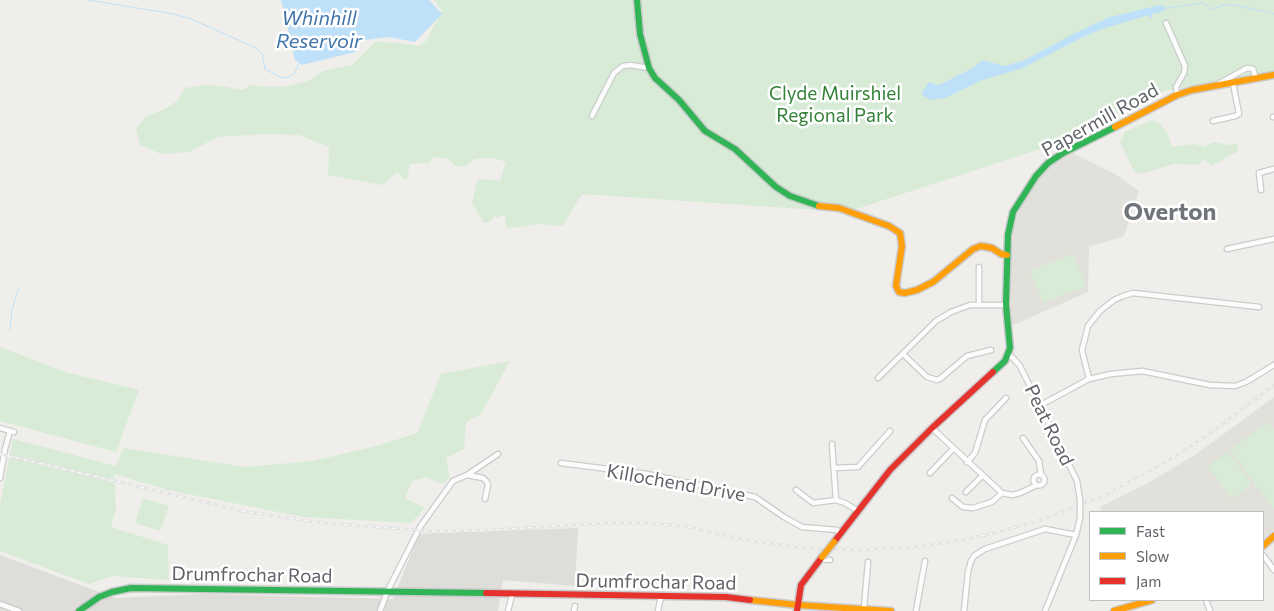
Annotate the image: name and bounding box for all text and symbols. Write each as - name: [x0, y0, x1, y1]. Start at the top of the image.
- water label: Whinhill Reservoir: [276, 6, 362, 53]
- street label: Papermill Road: [1038, 79, 1162, 161]
- park label: Clyde Muirshiel Regional Park: [769, 83, 901, 127]
- district label: Overton: [1124, 198, 1216, 226]
- street label: Peat Road: [1020, 381, 1078, 469]
- street label: Killochend Drive: [605, 460, 747, 506]
- legend: [1089, 511, 1264, 601]
- text: Fast: [1136, 522, 1165, 540]
- text: Slow: [1136, 547, 1169, 565]
- street label: Drumfrochar Road: [171, 562, 333, 588]
- street label: Drumfrochar Road: [575, 569, 737, 595]
- text: Jam: [1136, 572, 1161, 590]

